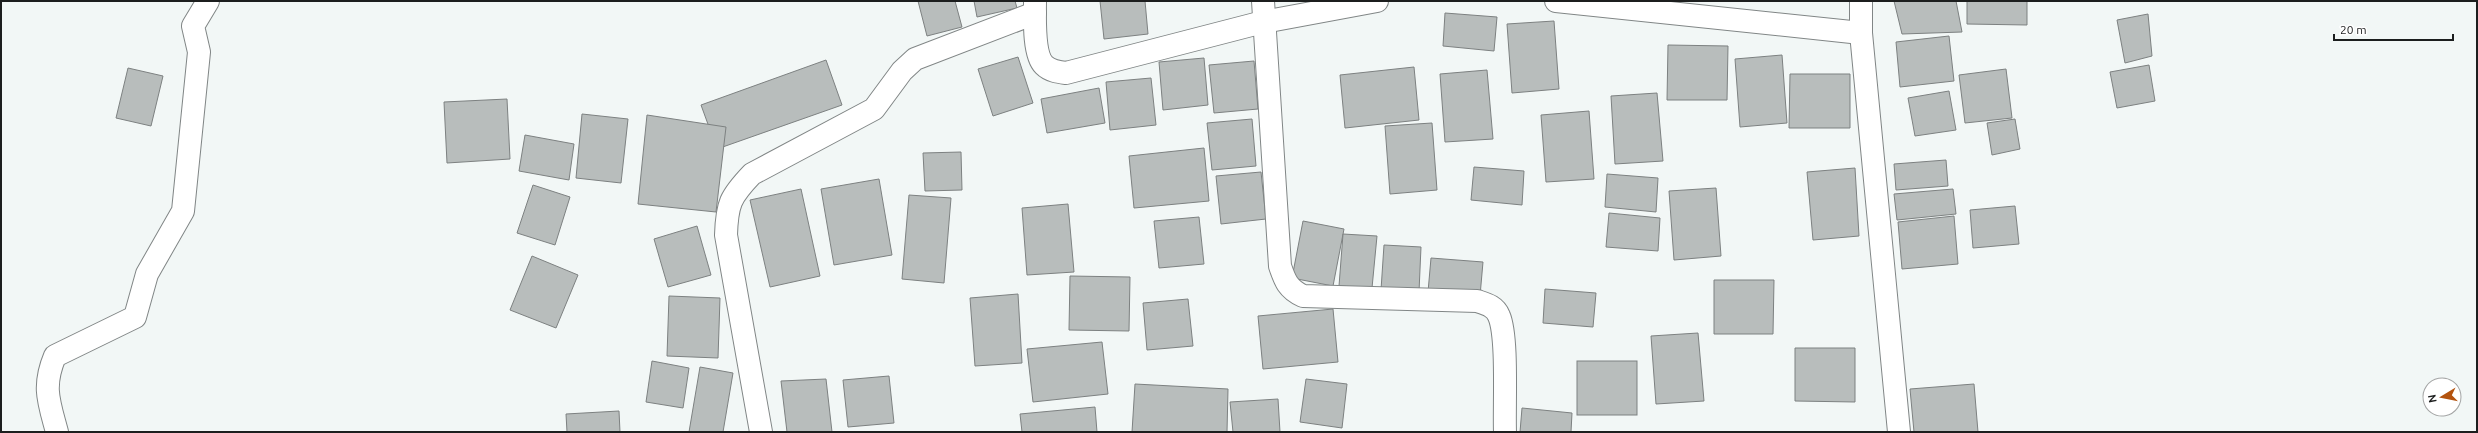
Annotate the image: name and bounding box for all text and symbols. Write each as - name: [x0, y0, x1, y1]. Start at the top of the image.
- scale bar: [2334, 16, 2453, 42]
- text: 20 m: [2340, 23, 2367, 36]
- north arrow: [2422, 377, 2462, 417]
- text: N: [2426, 394, 2439, 404]

